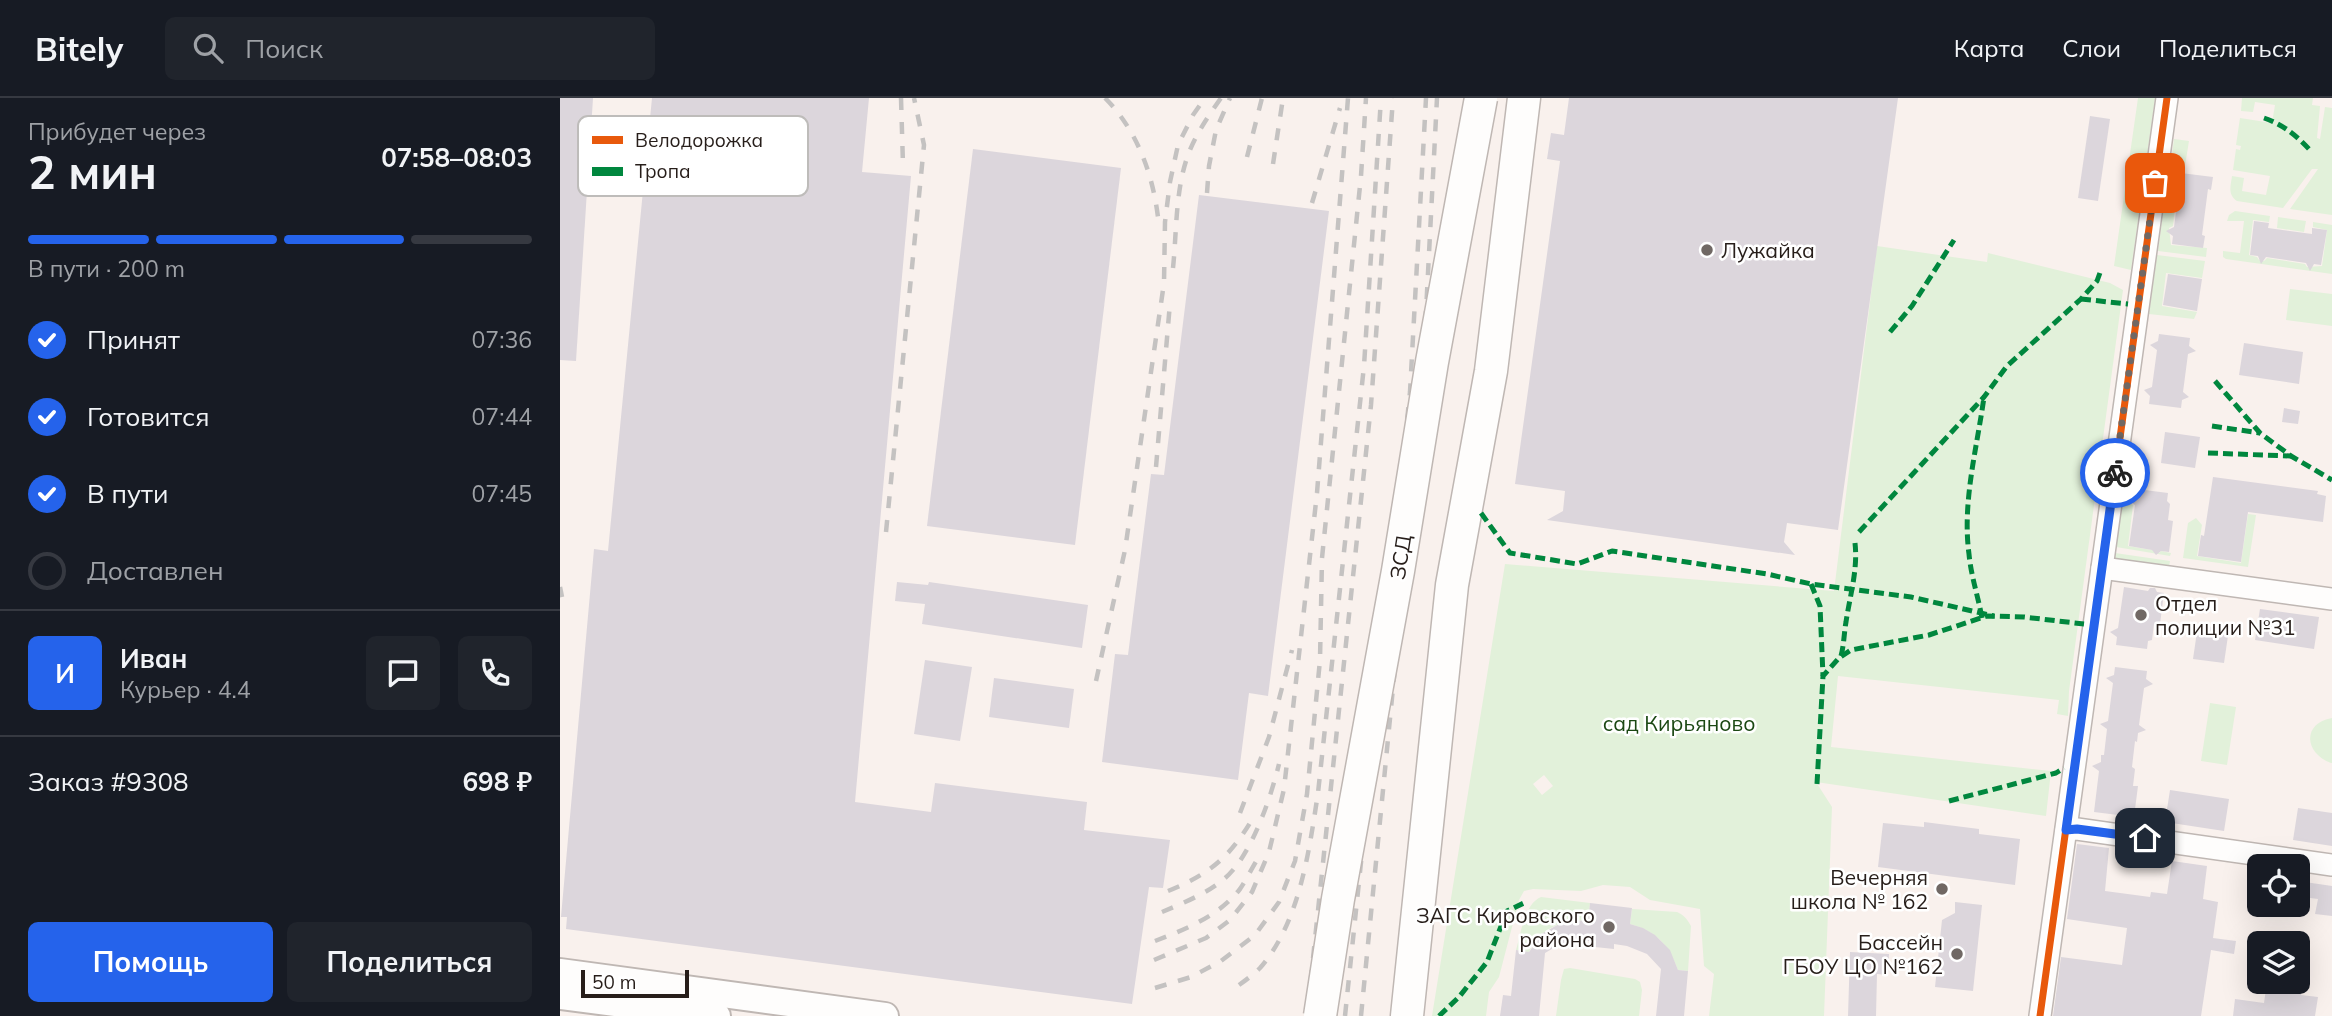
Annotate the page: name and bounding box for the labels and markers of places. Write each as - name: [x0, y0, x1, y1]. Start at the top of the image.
- pin: [2125, 153, 2185, 213]
- place label: Лужайка: [1721, 237, 1815, 263]
- marker: Лужайка: [1699, 242, 1715, 258]
- place label: Отдел полиции №31: [2155, 590, 2296, 640]
- marker: Отдел полиции №31: [2133, 607, 2149, 623]
- pin: [2115, 808, 2175, 868]
- place label: Вечерняя школа № 162: [1791, 864, 1928, 914]
- marker: Вечерняя школа № 162: [1934, 881, 1950, 897]
- place label: ЗАГС Кировского района: [1416, 902, 1595, 952]
- marker: ЗАГС Кировского района: [1601, 919, 1617, 935]
- place label: Бассейн ГБОУ ЦО №162: [1783, 929, 1943, 979]
- marker: Бассейн ГБОУ ЦО №162: [1949, 946, 1965, 962]

